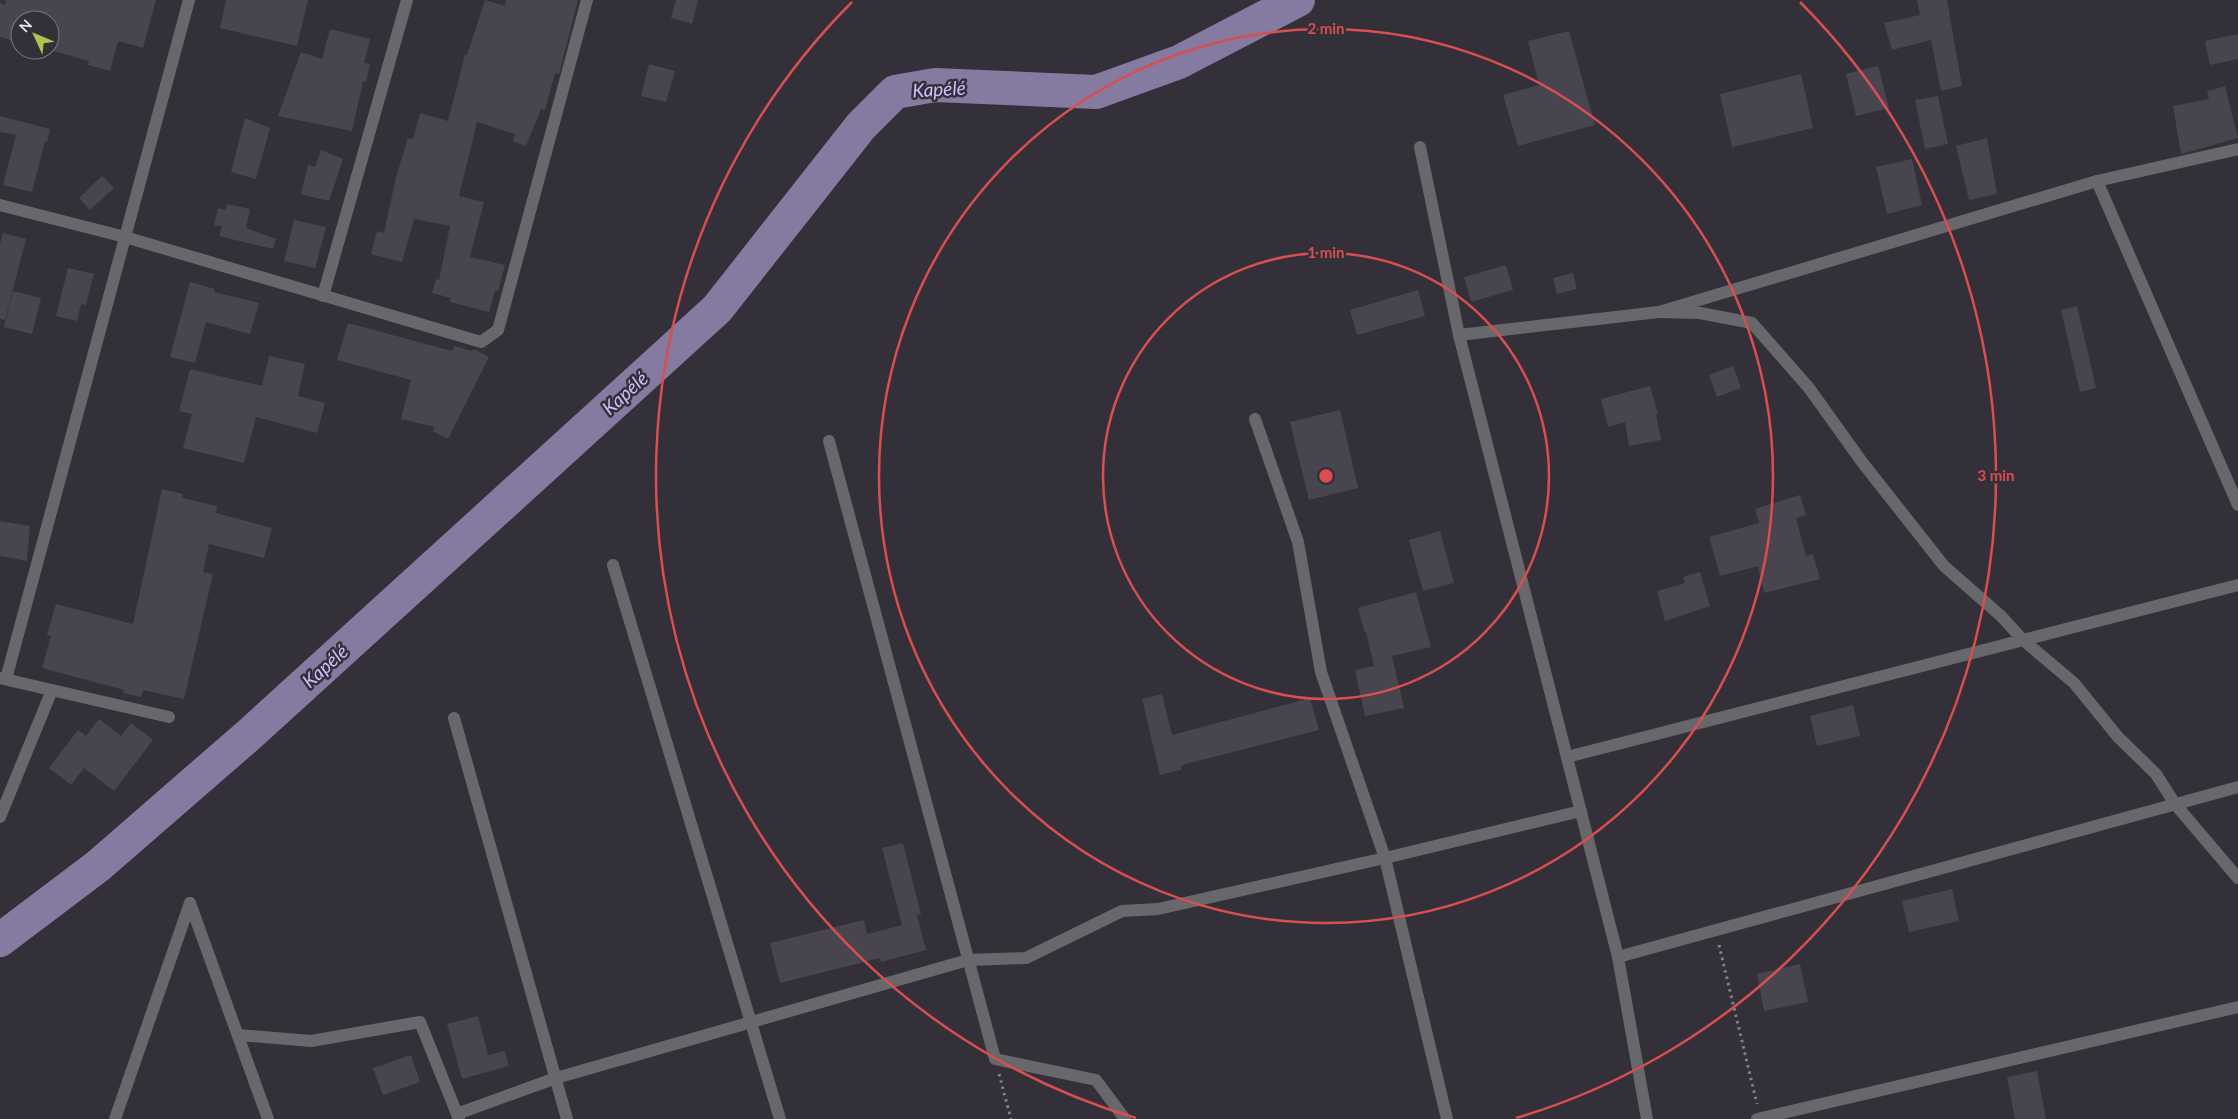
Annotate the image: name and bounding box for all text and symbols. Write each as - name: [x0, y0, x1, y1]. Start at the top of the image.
- north arrow: [10, 10, 60, 60]
- text: N: [15, 16, 35, 35]
- text: 2 min: [1307, 19, 1345, 37]
- water label: Kapélé: [912, 76, 966, 101]
- text: 1 min: [1307, 243, 1345, 261]
- water label: Kapélé: [597, 366, 652, 419]
- text: 3 min: [1977, 466, 2015, 484]
- centre of rings: [1317, 467, 1335, 485]
- water label: Kapélé: [297, 639, 352, 692]

